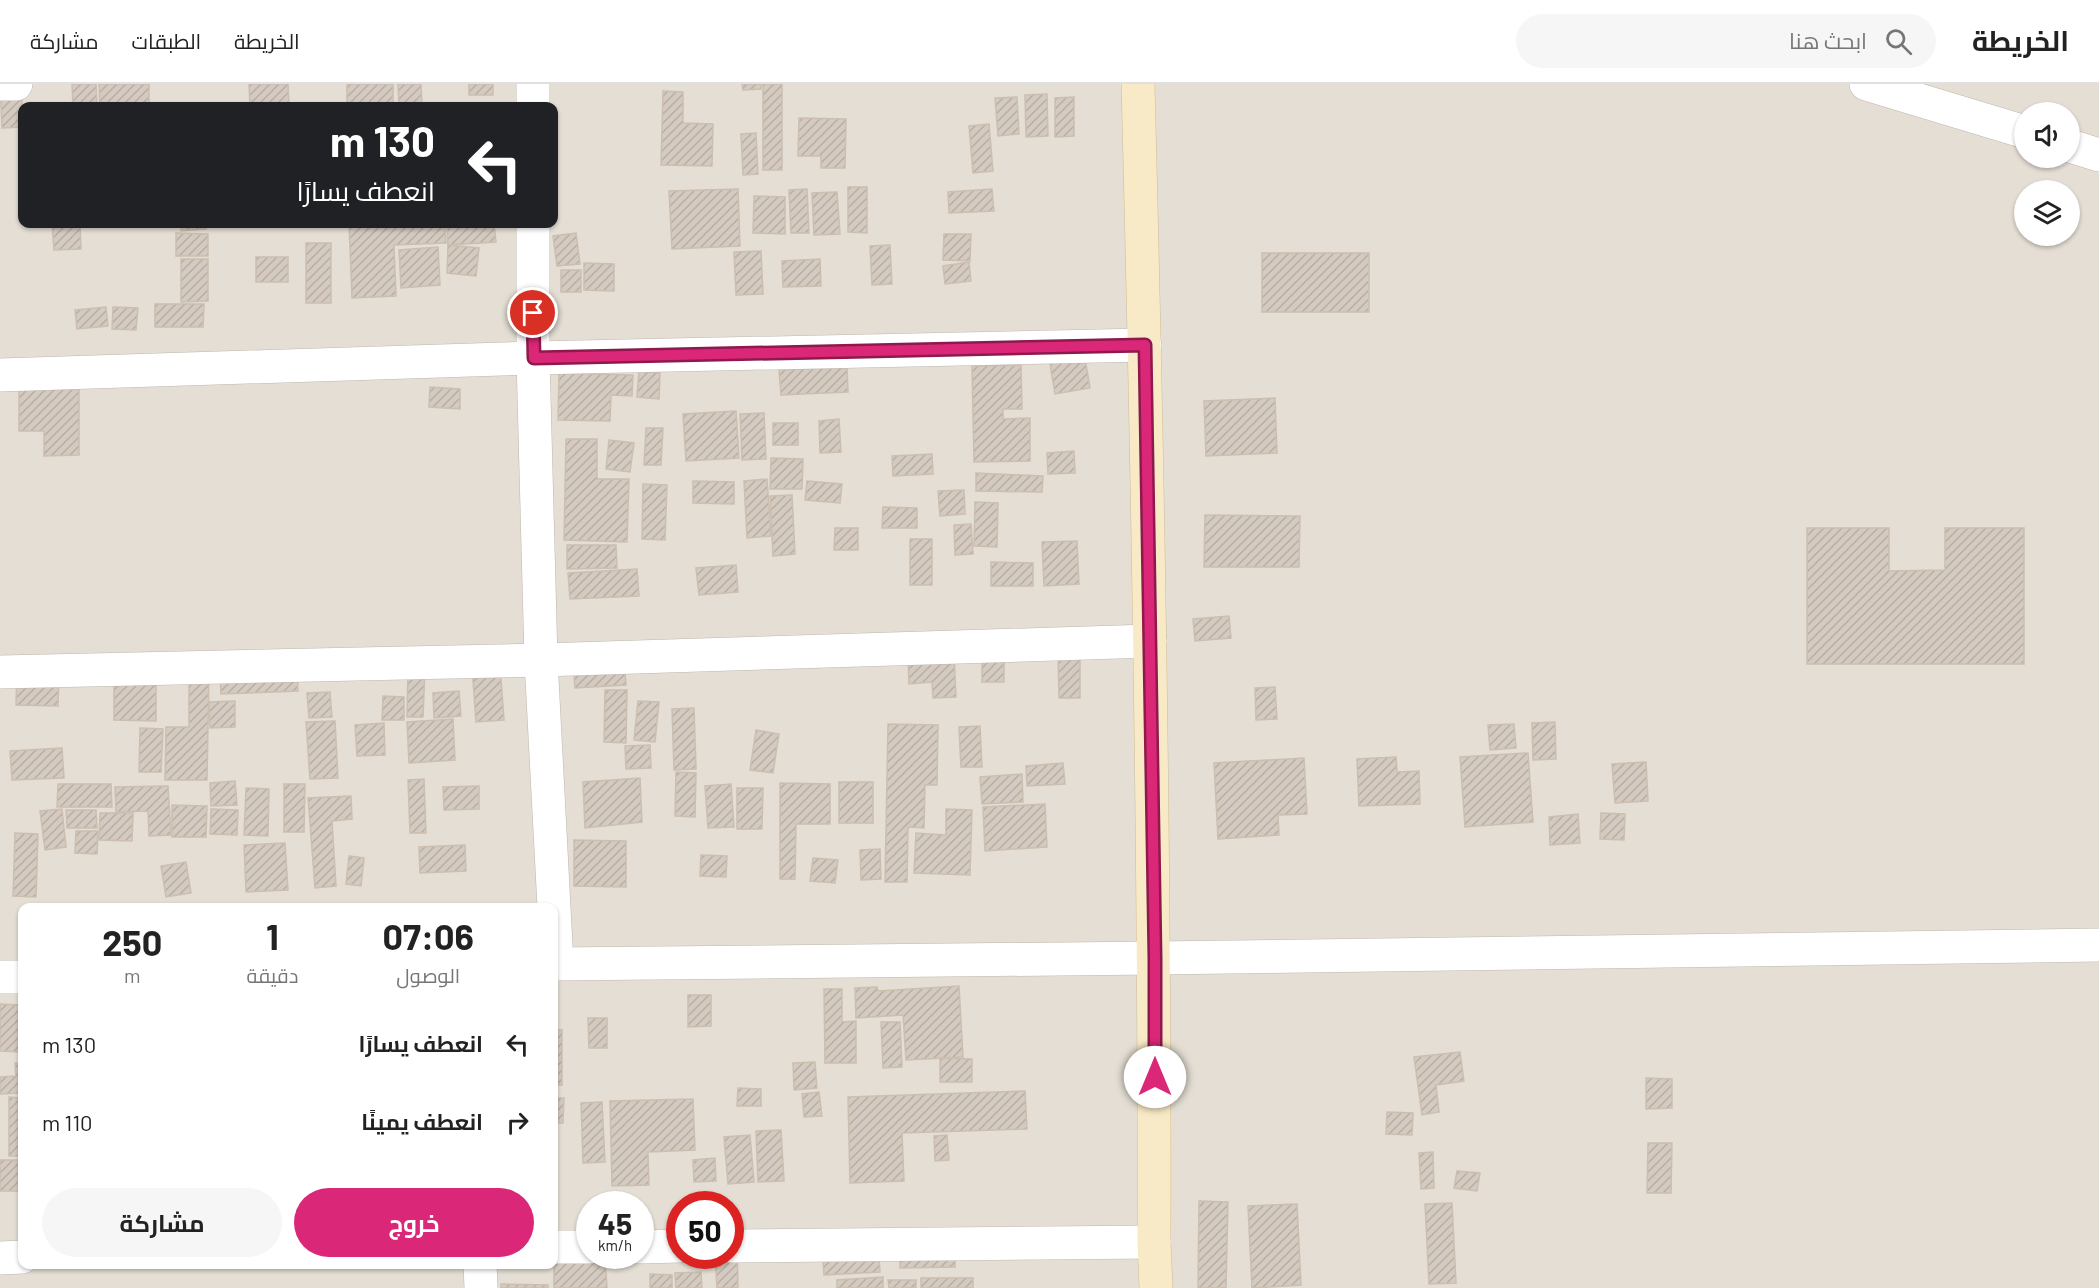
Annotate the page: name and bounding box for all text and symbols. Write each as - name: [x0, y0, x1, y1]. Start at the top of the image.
- search box: [1516, 14, 1936, 68]
- text: الخريطة: [1972, 23, 2069, 57]
- icon: search: [1882, 25, 1915, 58]
- text: ابحث هنا: [1789, 27, 1867, 53]
- text: مشاركة: [30, 28, 99, 53]
- text: الطبقات: [132, 28, 201, 53]
- text: الخريطة: [234, 28, 300, 53]
- map controls: [2014, 102, 2080, 246]
- button: sound: [2014, 102, 2080, 168]
- text: 130 m: [330, 115, 435, 165]
- icon: left: [456, 126, 534, 204]
- text: انعطف يسارًا: [296, 174, 435, 206]
- button: layers: [2014, 180, 2080, 246]
- pin: [507, 287, 558, 338]
- icon: arrive: [516, 296, 549, 329]
- text: 1: [266, 914, 279, 957]
- text: 07:06: [383, 914, 474, 957]
- text: 250: [102, 920, 162, 963]
- text: m: [124, 963, 140, 987]
- text: دقيقة: [246, 963, 298, 987]
- text: الوصول: [396, 963, 460, 987]
- icon: left: [501, 1028, 534, 1061]
- text: انعطف يسارًا: [359, 1030, 483, 1056]
- text: 130 m: [42, 1031, 96, 1057]
- position arrow: [1123, 1045, 1187, 1109]
- icon: right: [501, 1106, 534, 1139]
- text: انعطف يمينًا: [361, 1108, 483, 1134]
- text: 110 m: [42, 1109, 93, 1135]
- button: مشاركة: [42, 1188, 282, 1257]
- button: خروج: [294, 1188, 534, 1257]
- speed limit sign: 50: [666, 1191, 744, 1269]
- text: 45: [598, 1205, 632, 1241]
- text: km/h: [598, 1236, 632, 1254]

